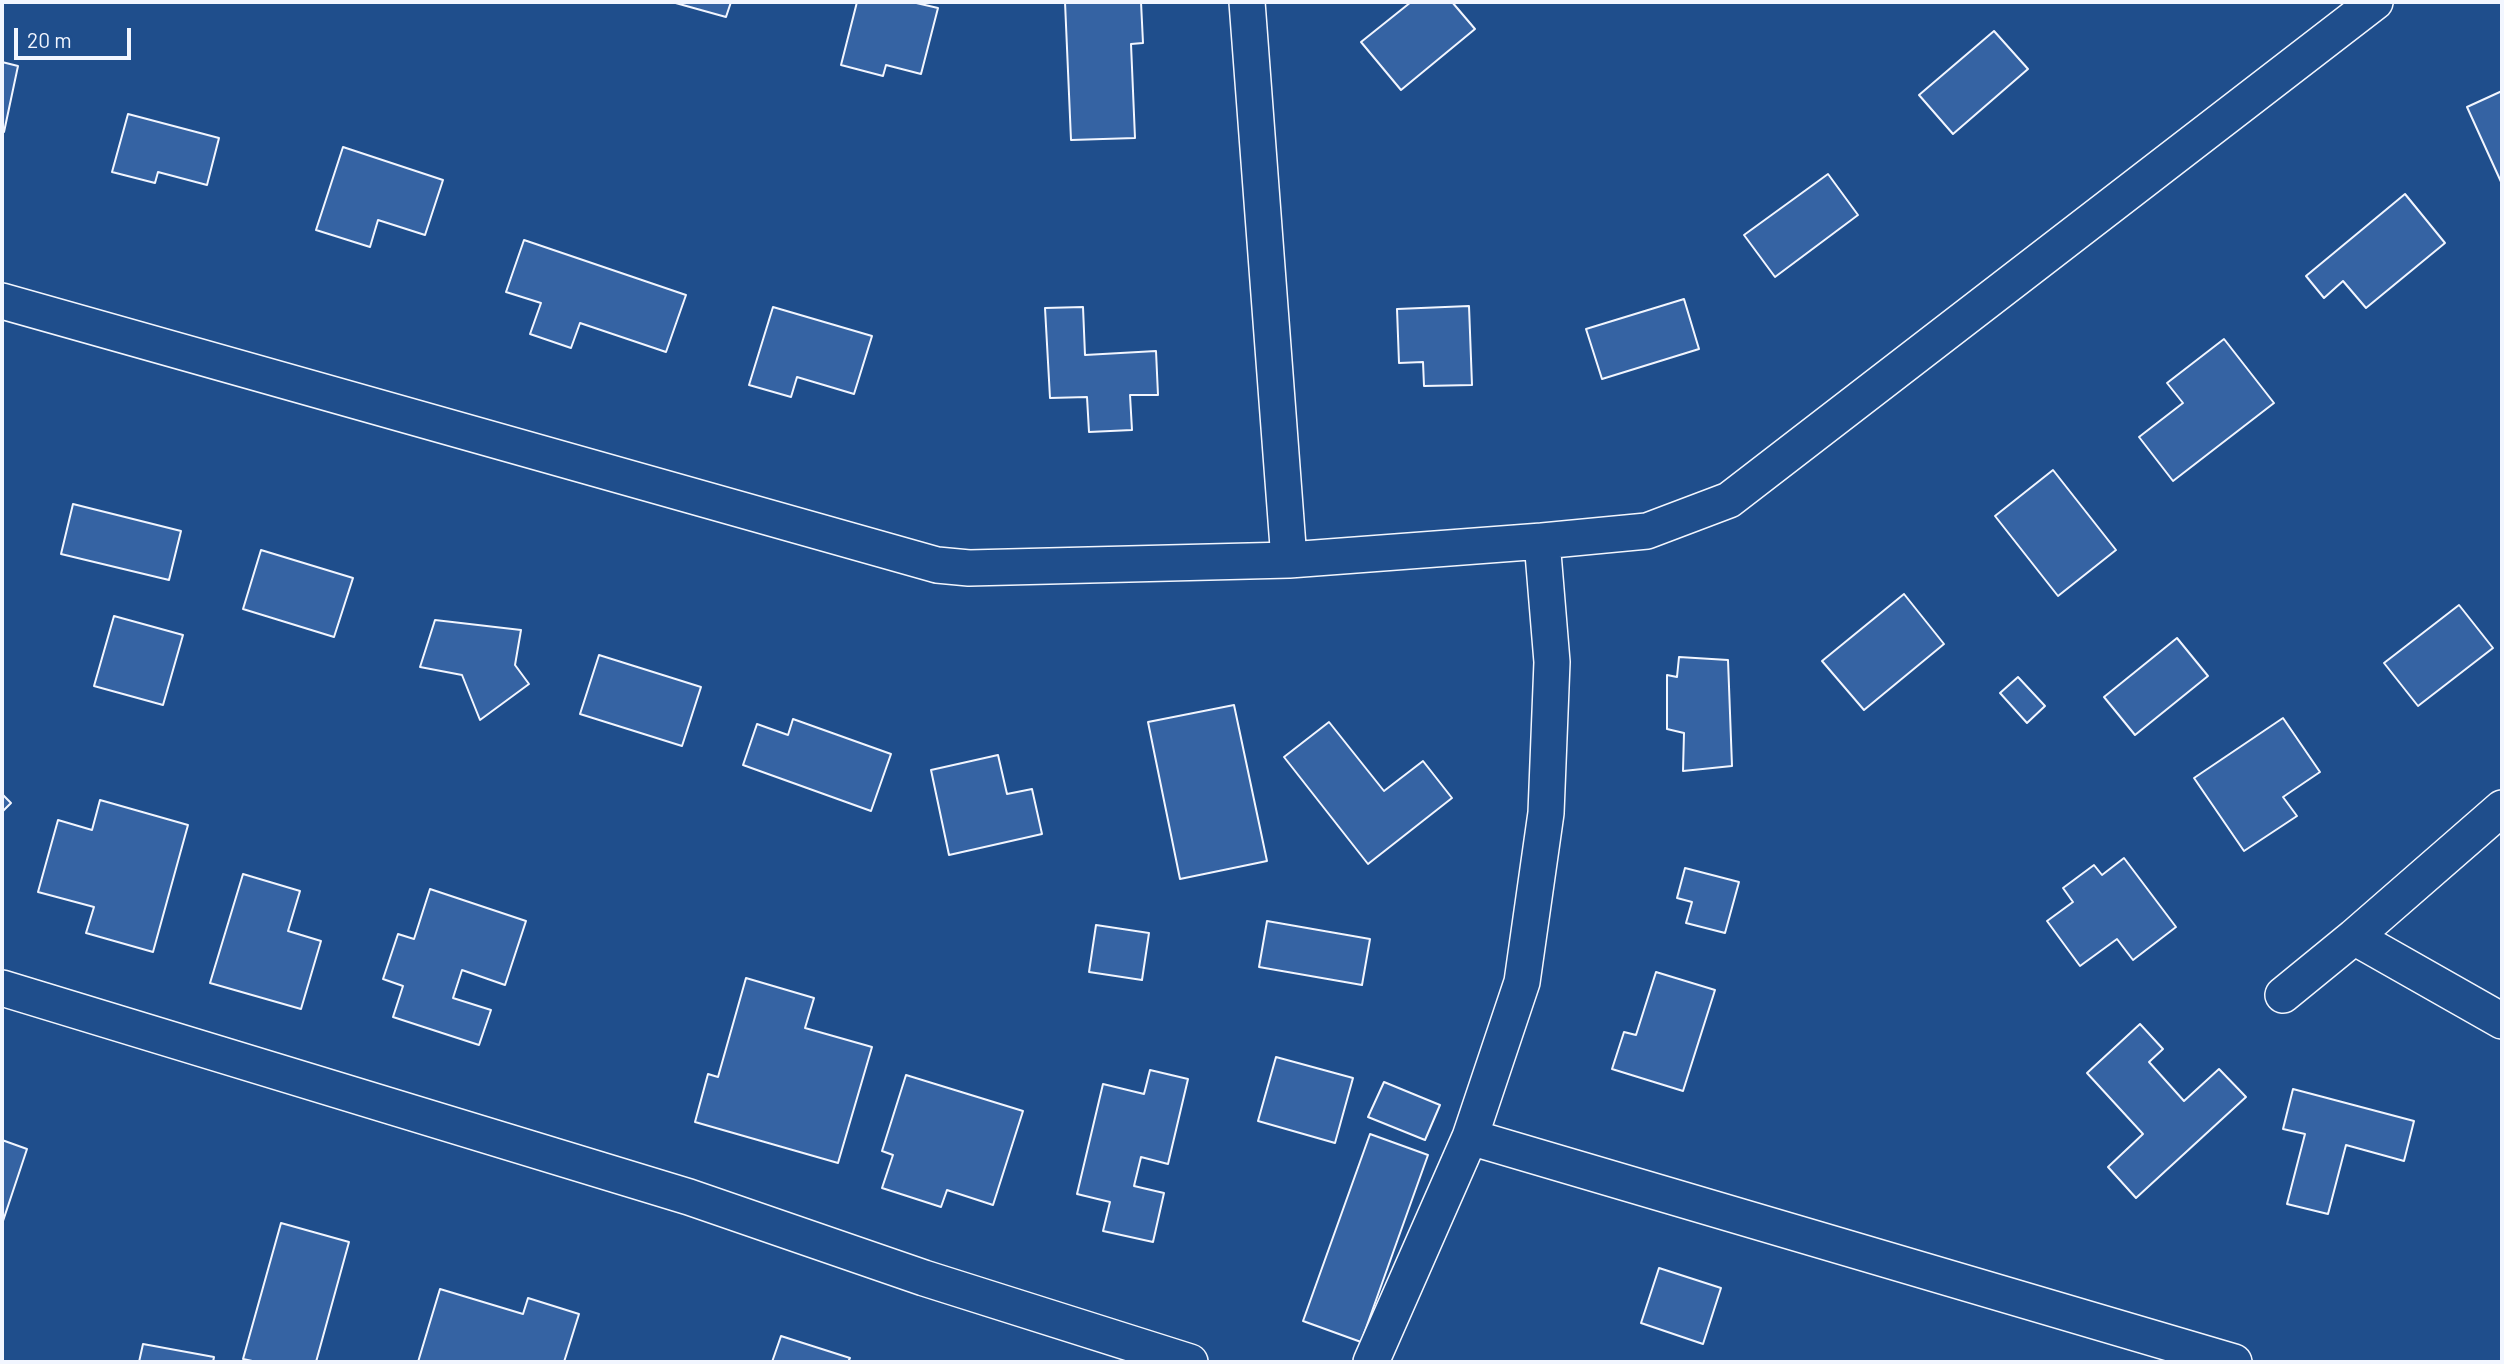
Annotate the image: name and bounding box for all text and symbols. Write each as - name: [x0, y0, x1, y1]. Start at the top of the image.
- scale bar: [18, 14, 135, 58]
- text: 20 m: [27, 27, 72, 52]

